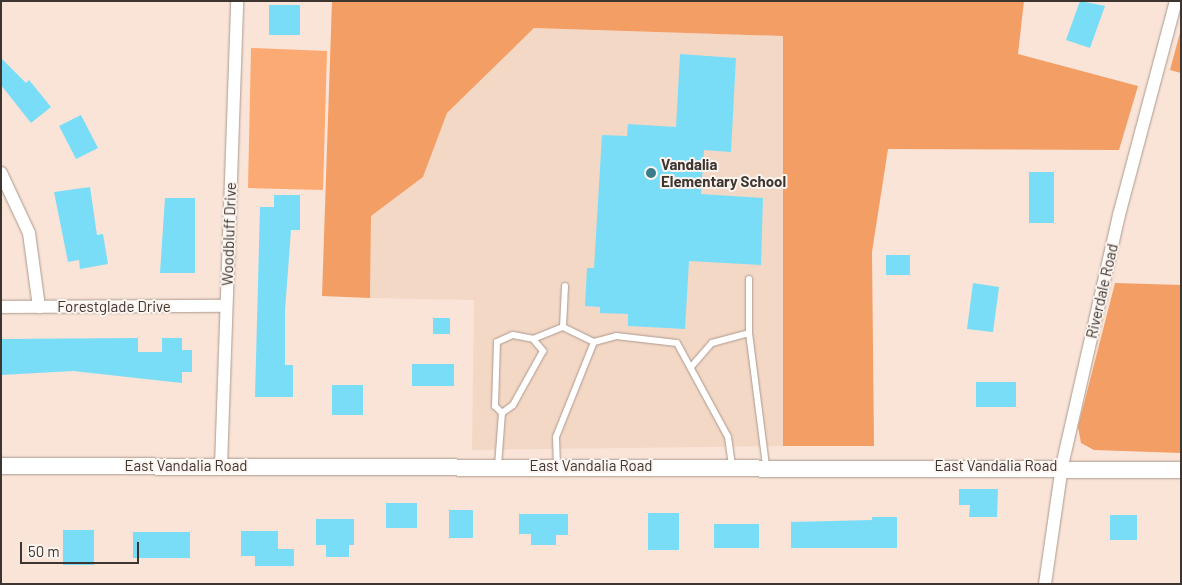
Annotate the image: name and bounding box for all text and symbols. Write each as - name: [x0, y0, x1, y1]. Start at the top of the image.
- place label: Vandalia Elementary School: [661, 155, 786, 190]
- marker: Vandalia Elementary School: [645, 167, 657, 179]
- street label: Woodbluff Drive: [218, 182, 240, 286]
- street label: Riverdale Road: [1082, 242, 1122, 340]
- street label: Forestglade Drive: [57, 298, 171, 316]
- street label: East Vandalia Road: [124, 457, 248, 475]
- street label: East Vandalia Road: [529, 457, 653, 475]
- street label: East Vandalia Road: [934, 457, 1058, 475]
- scale bar: [22, 532, 141, 564]
- text: 50 m: [28, 542, 60, 560]

